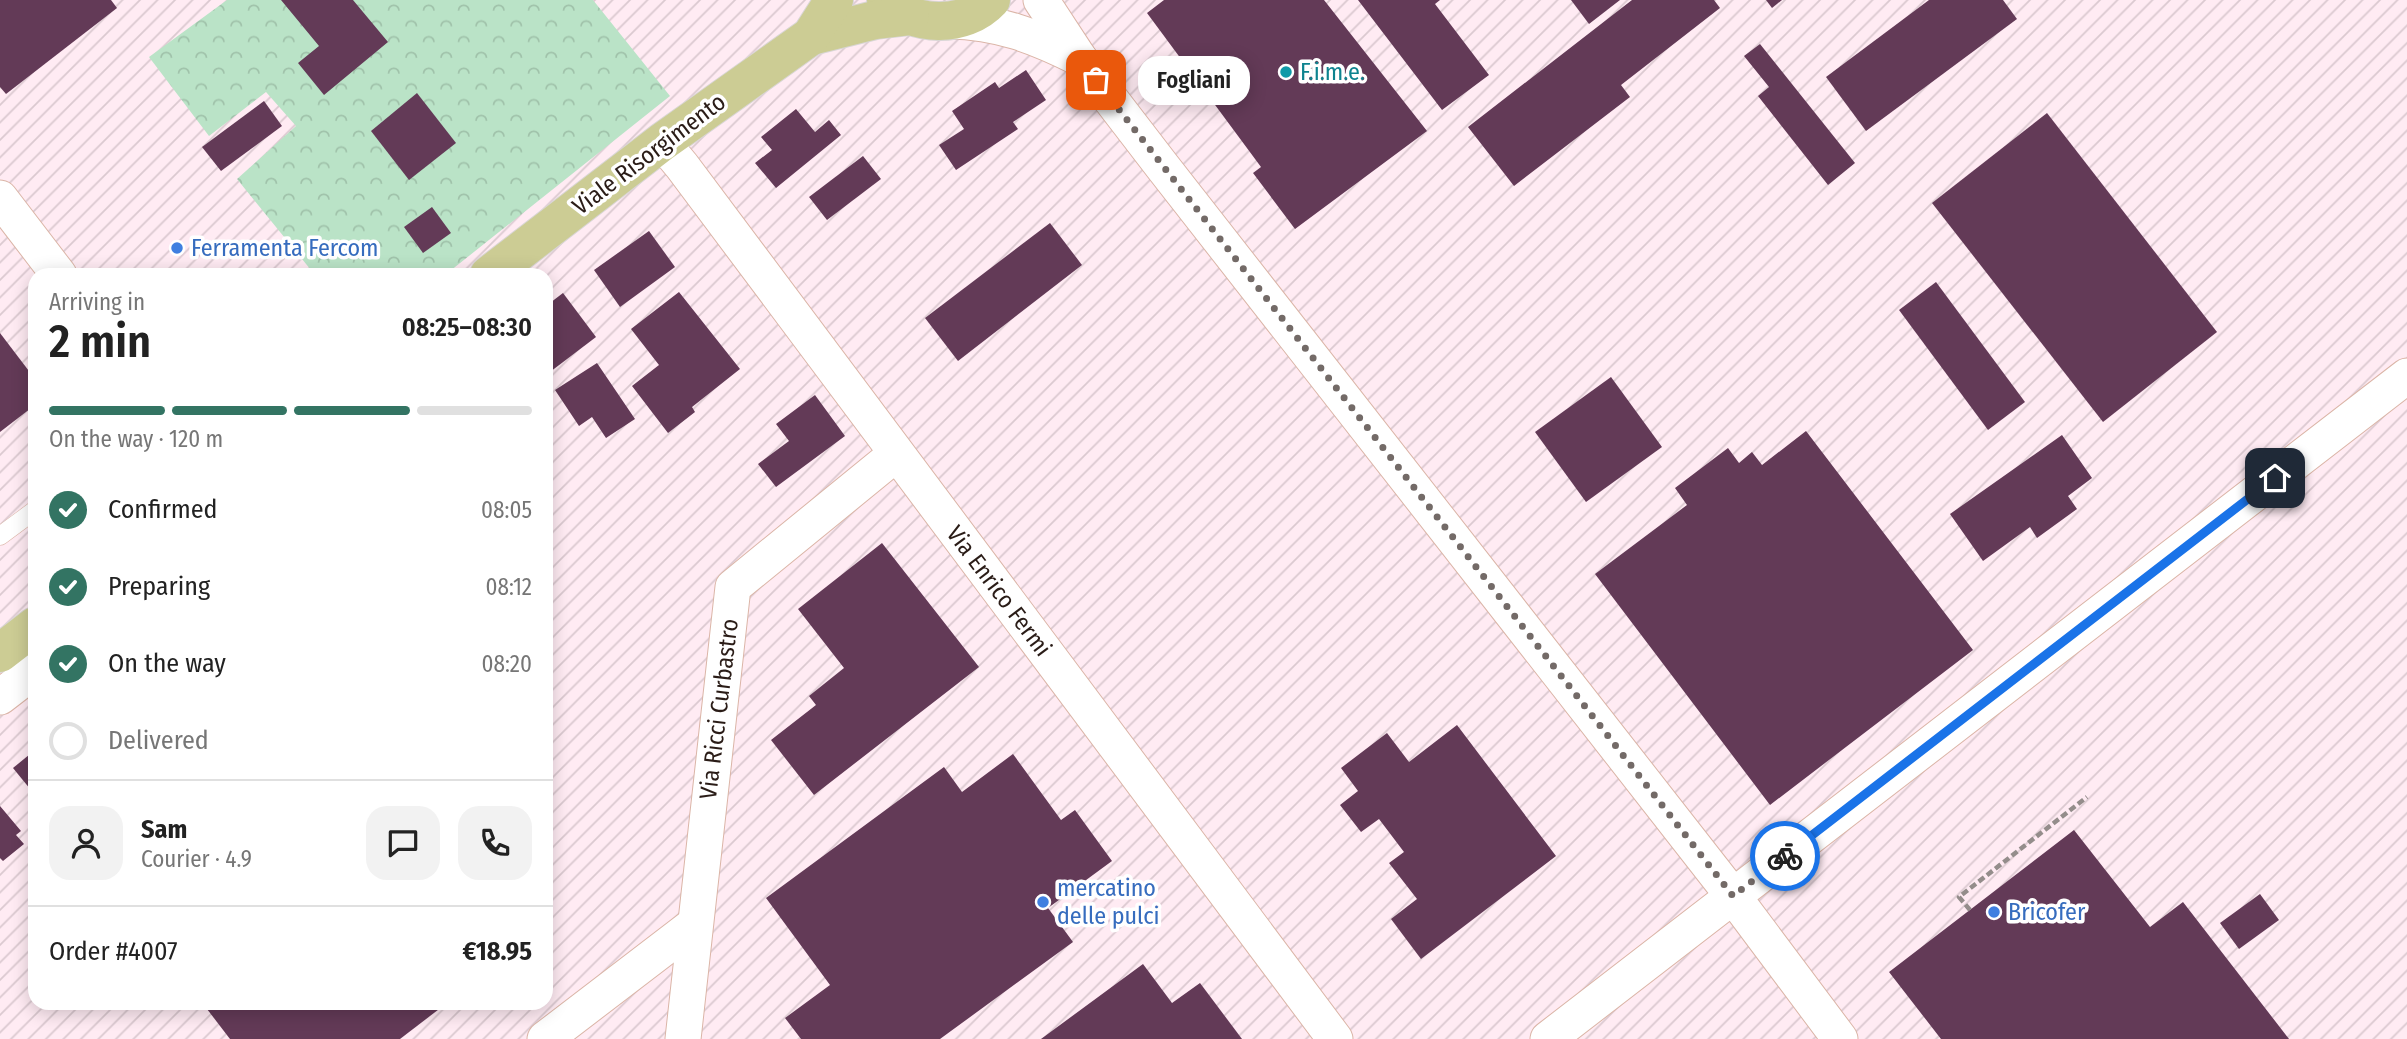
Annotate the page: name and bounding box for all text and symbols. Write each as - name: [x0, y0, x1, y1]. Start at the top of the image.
- pin: [1066, 50, 1126, 110]
- callout: Fogliani: [1138, 56, 1250, 104]
- place label: F.i.m.e.: [1300, 58, 1365, 86]
- icon: bag: [1077, 61, 1115, 99]
- marker: F.i.m.e.: [1278, 64, 1294, 80]
- text: Fogliani: [1157, 66, 1231, 94]
- street label: Viale Risorgimento: [567, 87, 731, 221]
- place label: Ferramenta Fercom: [191, 234, 378, 262]
- marker: Ferramenta Fercom: [169, 240, 185, 256]
- text: Arriving in: [49, 288, 145, 316]
- text: 08:25–08:30: [402, 312, 532, 343]
- text: 2 min: [49, 314, 151, 369]
- text: On the way · 120 m: [49, 425, 223, 453]
- pin: [2245, 448, 2305, 508]
- icon: home: [2256, 459, 2294, 497]
- icon: check: [49, 491, 87, 529]
- text: Confirmed: [108, 494, 218, 525]
- text: 08:05: [481, 496, 532, 524]
- street label: Via Enrico Fermi: [941, 520, 1057, 662]
- icon: check: [49, 568, 87, 606]
- text: Preparing: [108, 571, 210, 602]
- text: 08:12: [485, 573, 532, 601]
- street label: Via Ricci Curbastro: [694, 617, 744, 801]
- icon: check: [49, 645, 87, 683]
- text: On the way: [108, 648, 226, 679]
- text: 08:20: [482, 650, 532, 678]
- text: Delivered: [108, 725, 209, 756]
- button: person: [49, 806, 123, 880]
- button: chat: [366, 806, 440, 880]
- button: phone: [458, 806, 532, 880]
- text: Sam: [141, 814, 187, 845]
- courier: [1750, 821, 1820, 891]
- icon: bike: [1766, 837, 1804, 875]
- text: Courier · 4.9: [141, 845, 252, 873]
- place label: mercatino delle pulci: [1057, 874, 1160, 930]
- marker: mercatino delle pulci: [1035, 894, 1051, 910]
- place label: Bricofer: [2008, 898, 2086, 926]
- marker: Bricofer: [1986, 904, 2002, 920]
- text: Order #4007: [49, 936, 178, 967]
- text: €18.95: [463, 936, 532, 967]

